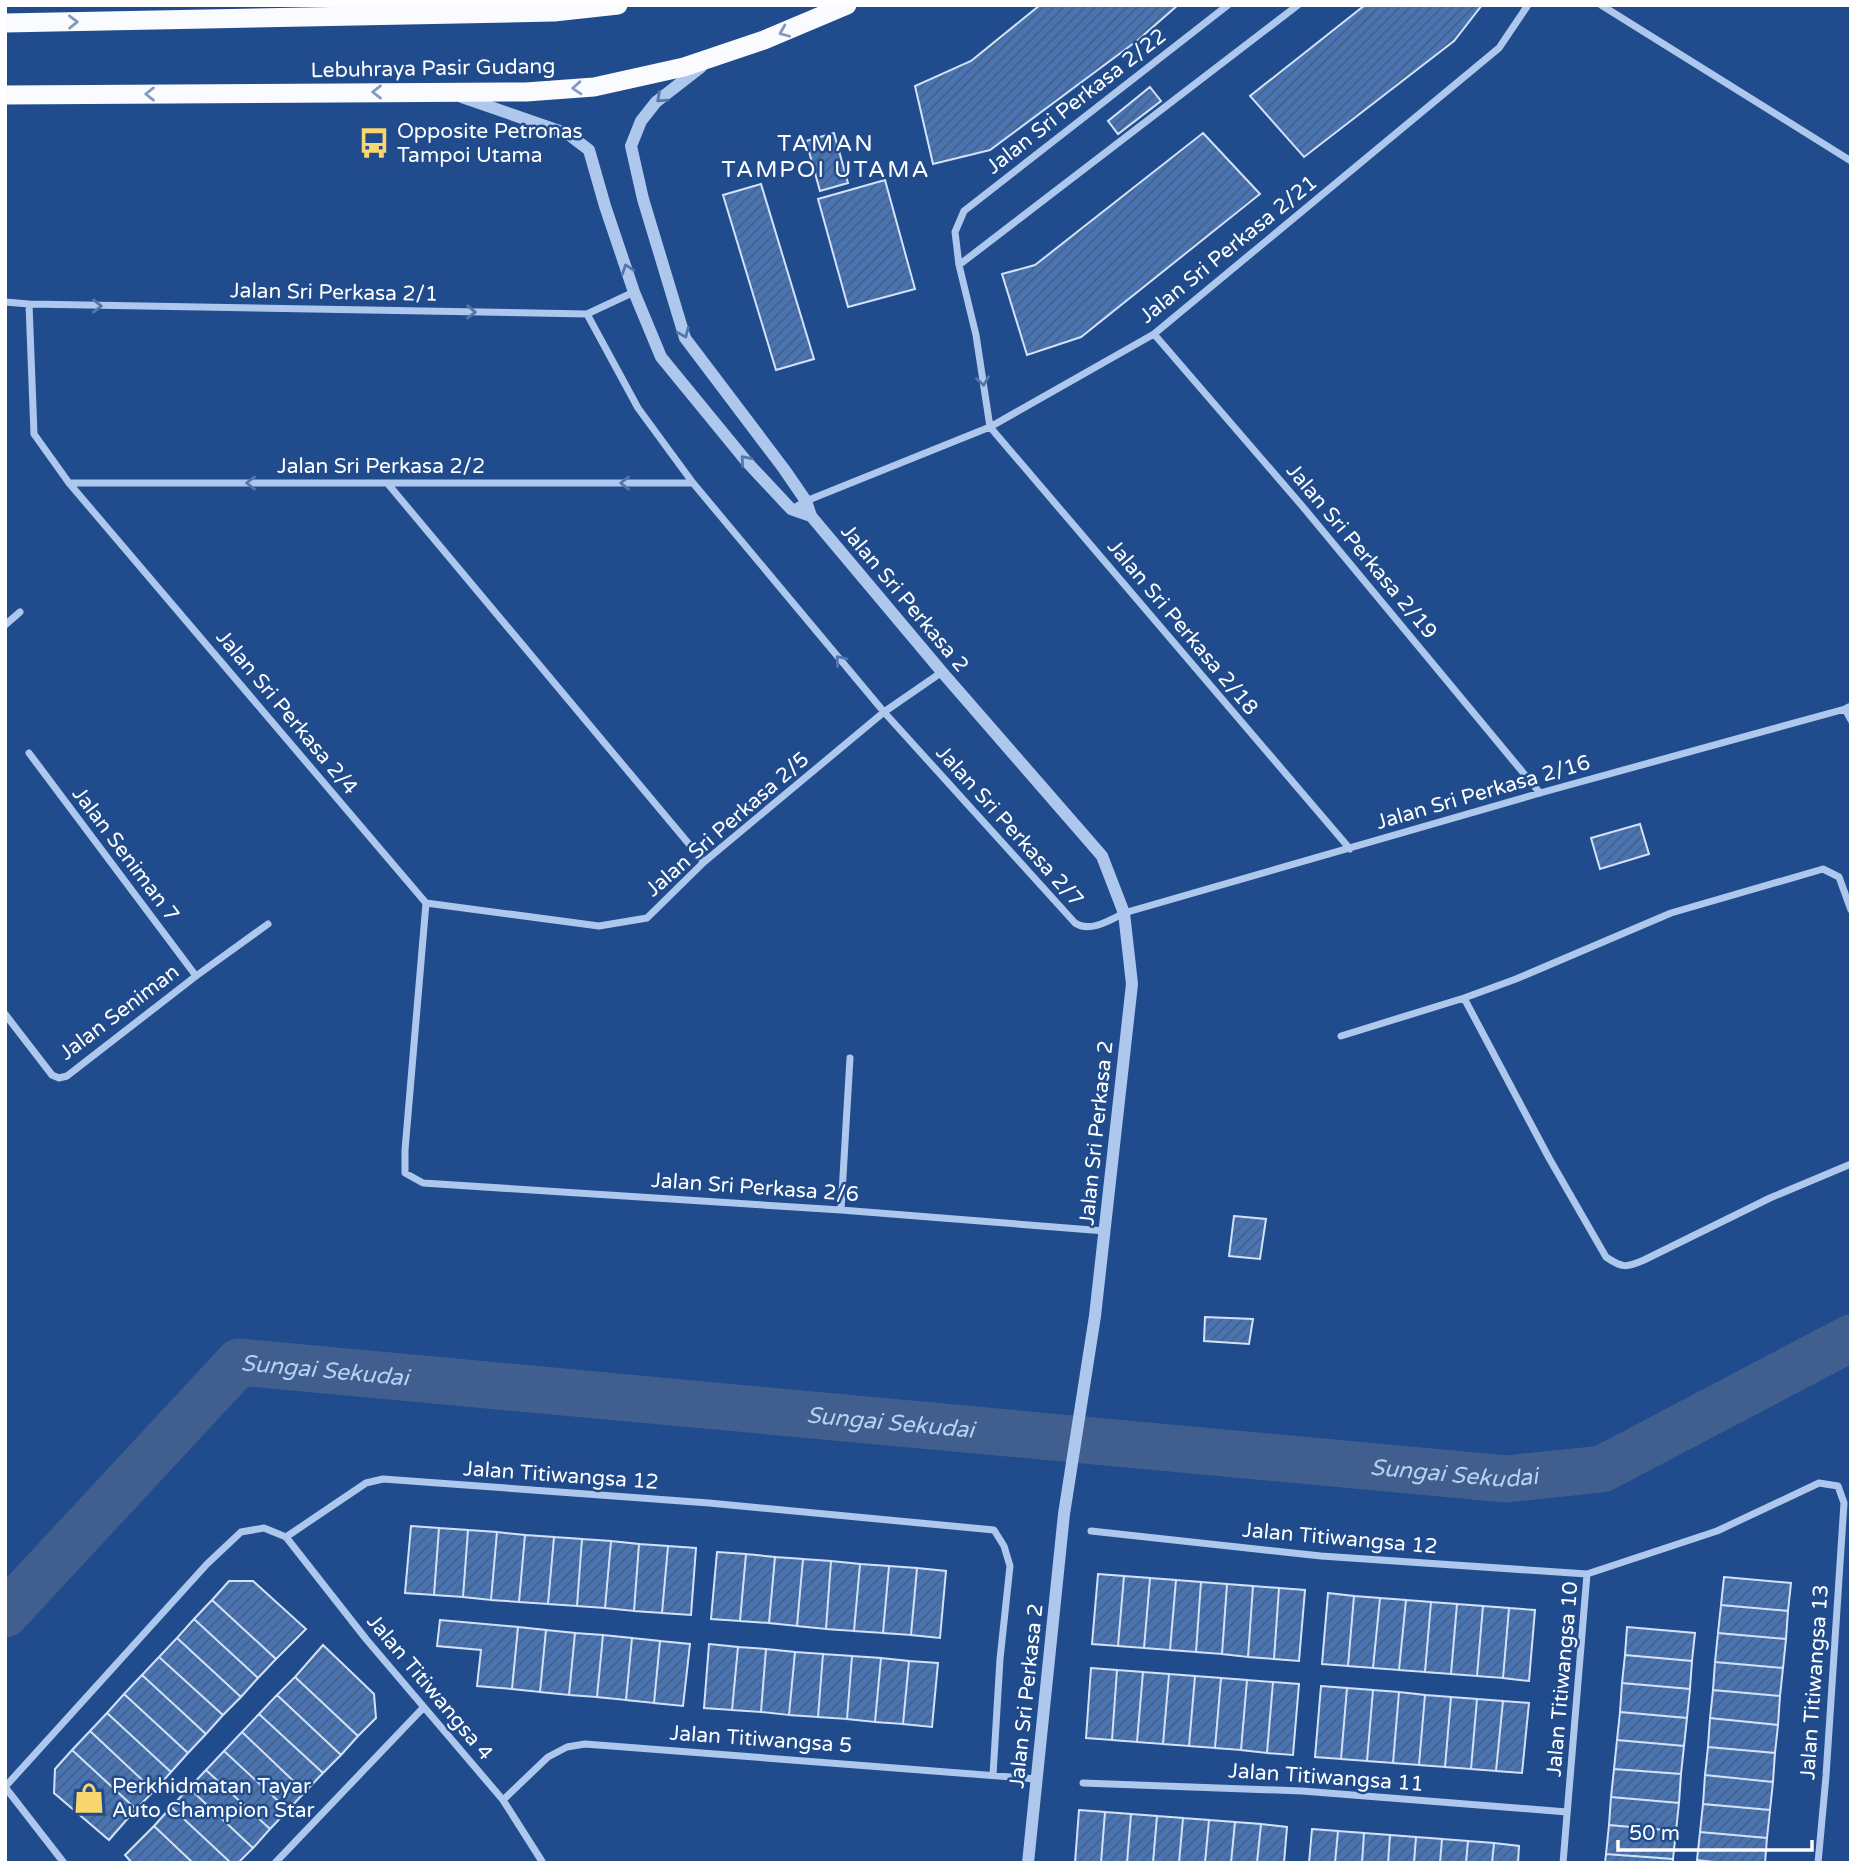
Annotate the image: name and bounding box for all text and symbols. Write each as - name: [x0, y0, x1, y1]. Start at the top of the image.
- one-way arrow: [68, 14, 79, 29]
- one-way arrow: [779, 23, 791, 37]
- street label: Jalan Sri Perkasa 2/22: [981, 23, 1171, 179]
- street label: Lebuhraya Pasir Gudang: [310, 54, 556, 83]
- one-way arrow: [571, 80, 582, 95]
- one-way arrow: [371, 84, 382, 100]
- one-way arrow: [144, 86, 154, 102]
- one-way arrow: [656, 90, 669, 103]
- place label: Opposite Petronas Tampoi Utama: [397, 119, 583, 168]
- bus stop icon: Opposite Petronas Tampoi Utama: [357, 126, 391, 160]
- district label: TAMAN TAMPOI UTAMA: [721, 130, 931, 184]
- street label: Jalan Sri Perkasa 2/21: [1134, 170, 1322, 329]
- one-way arrow: [620, 263, 635, 275]
- street label: Jalan Sri Perkasa 2/1: [230, 278, 438, 307]
- one-way arrow: [92, 298, 103, 313]
- one-way arrow: [466, 305, 477, 320]
- one-way arrow: [676, 326, 690, 338]
- one-way arrow: [975, 375, 990, 387]
- street label: Jalan Sri Perkasa 2/2: [277, 454, 485, 479]
- one-way arrow: [741, 455, 753, 468]
- street label: Jalan Sri Perkasa 2/19: [1281, 458, 1442, 644]
- one-way arrow: [245, 475, 255, 491]
- one-way arrow: [619, 475, 630, 491]
- street label: Jalan Sri Perkasa 2: [835, 519, 974, 677]
- street label: Jalan Sri Perkasa 2/18: [1102, 534, 1263, 720]
- street label: Jalan Sri Perkasa 2/4: [211, 625, 363, 800]
- one-way arrow: [836, 655, 849, 667]
- street label: Jalan Sri Perkasa 2/7: [931, 741, 1089, 912]
- street label: Jalan Sri Perkasa 2/5: [641, 747, 814, 902]
- street label: Jalan Sri Perkasa 2/16: [1373, 750, 1593, 835]
- street label: Jalan Seniman 7: [67, 782, 184, 927]
- street label: Jalan Seniman: [54, 959, 184, 1066]
- street label: Jalan Sri Perkasa 2: [1074, 1039, 1119, 1227]
- street label: Jalan Sri Perkasa 2/6: [650, 1168, 860, 1207]
- water label: Sungai Sekudai: [240, 1349, 413, 1393]
- water label: Sungai Sekudai: [805, 1401, 978, 1445]
- water label: Sungai Sekudai: [1369, 1454, 1542, 1494]
- street label: Jalan Titiwangsa 12: [462, 1456, 660, 1495]
- street label: Jalan Titiwangsa 12: [1241, 1518, 1439, 1559]
- street label: Jalan Titiwangsa 10: [1542, 1580, 1583, 1778]
- street label: Jalan Titiwangsa 13: [1795, 1583, 1834, 1781]
- street label: Jalan Sri Perkasa 2: [1004, 1602, 1049, 1790]
- street label: Jalan Titiwangsa 4: [361, 1609, 498, 1765]
- street label: Jalan Titiwangsa 5: [669, 1721, 853, 1758]
- street label: Jalan Titiwangsa 11: [1227, 1758, 1425, 1797]
- place label: Perkhidmatan Tayar Auto Champion Star: [112, 1774, 315, 1823]
- shop icon: Perkhidmatan Tayar Auto Champion Star: [72, 1781, 106, 1815]
- scale bar: [1618, 1808, 1812, 1852]
- text: 50 m: [1629, 1821, 1680, 1846]

